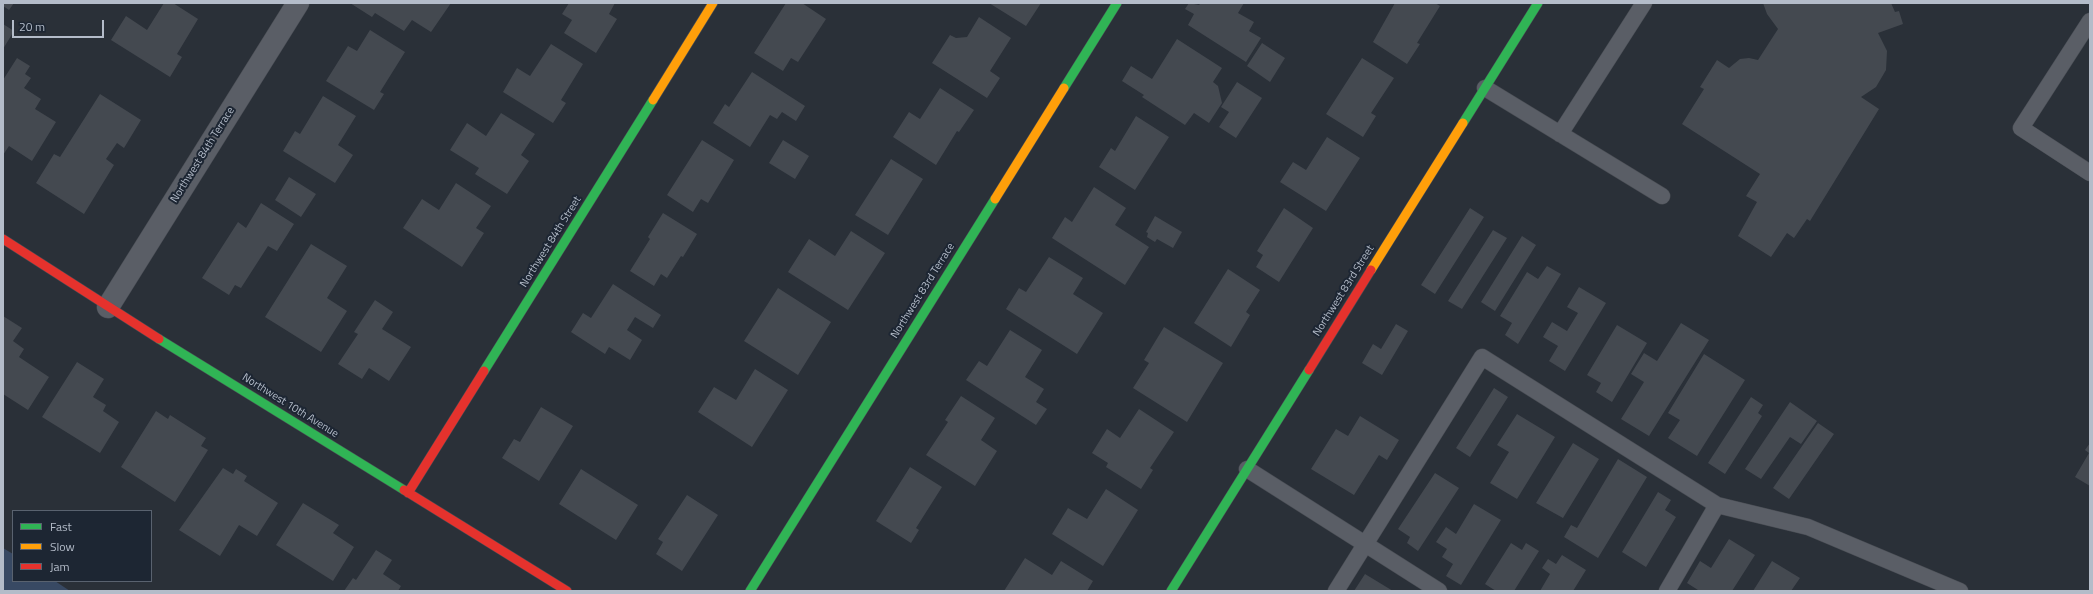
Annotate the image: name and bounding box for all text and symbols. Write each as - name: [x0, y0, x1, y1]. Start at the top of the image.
- scale bar: [14, 12, 106, 38]
- text: 20 m: [19, 17, 45, 36]
- street label: Northwest 84th Terrace: [168, 105, 238, 205]
- street label: Northwest 84th Street: [518, 194, 584, 290]
- street label: Northwest 83rd Terrace: [888, 241, 958, 341]
- street label: Northwest 83rd Street: [1311, 243, 1377, 339]
- street label: Northwest 10th Avenue: [239, 371, 341, 441]
- legend: [12, 510, 152, 582]
- text: Fast: [50, 517, 72, 536]
- text: Slow: [50, 537, 75, 556]
- text: Jam: [50, 557, 70, 576]

